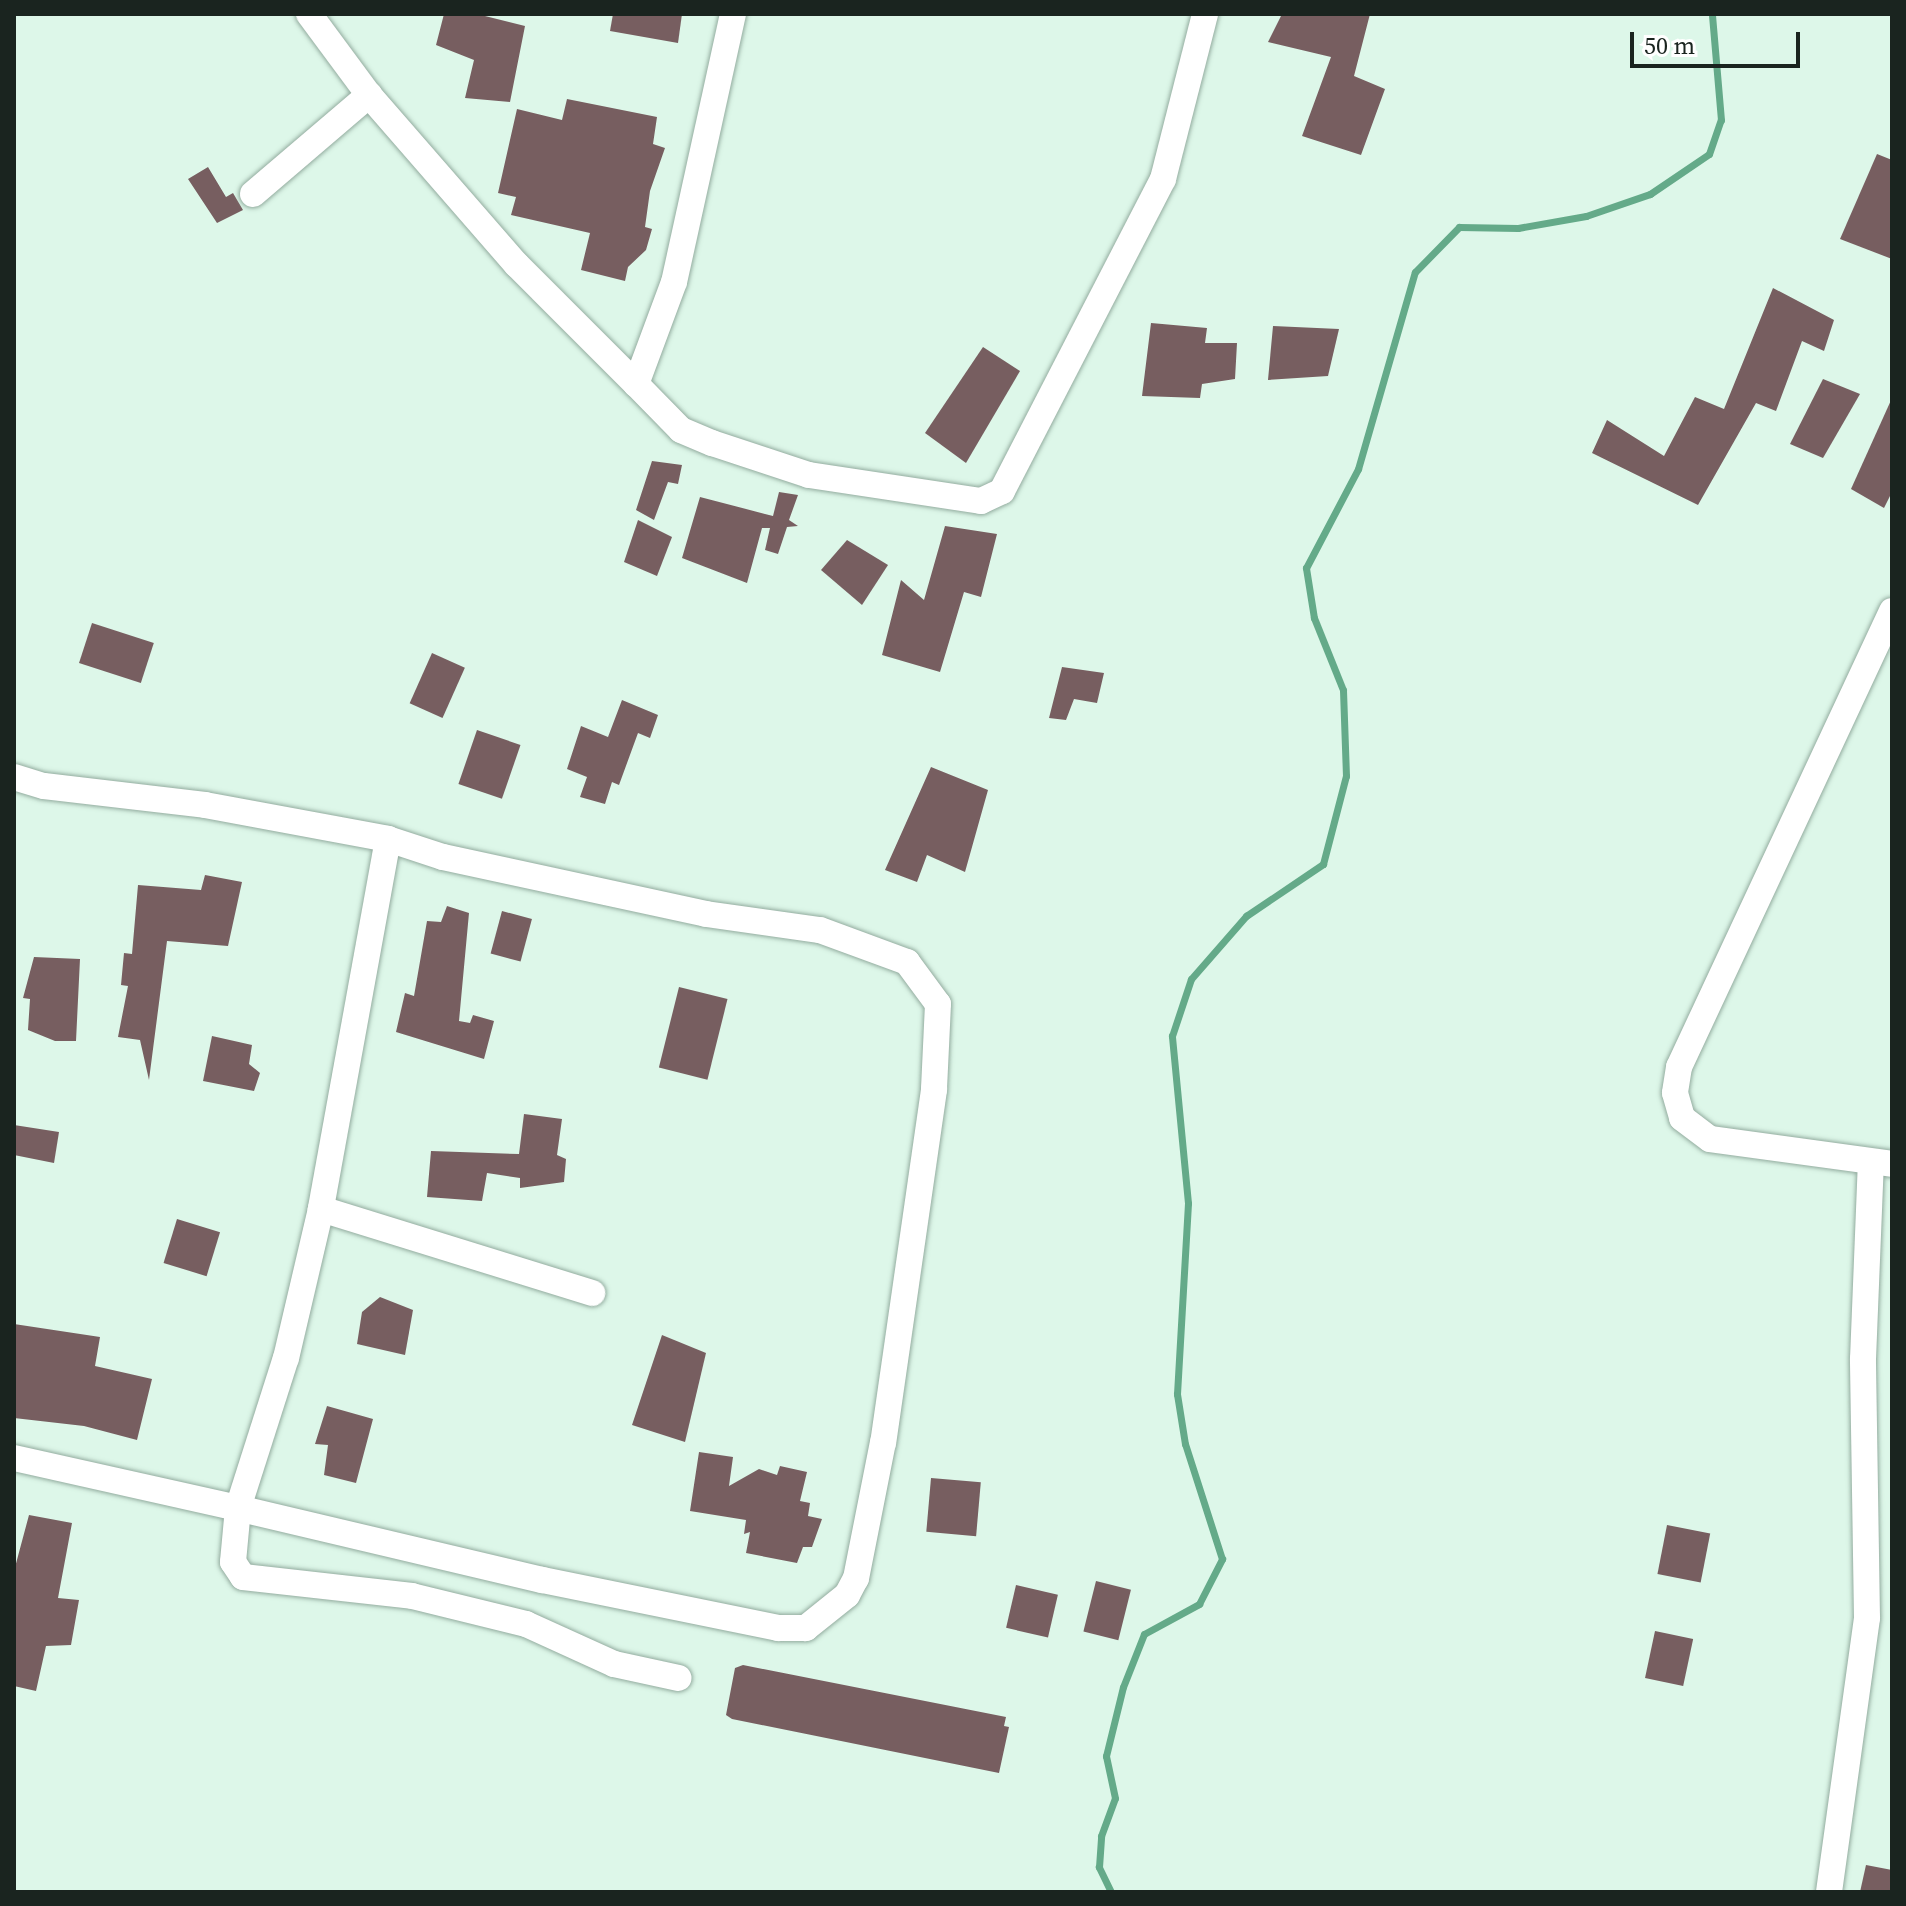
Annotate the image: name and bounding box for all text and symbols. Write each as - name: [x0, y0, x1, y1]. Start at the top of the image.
- scale bar: [1634, 16, 1804, 66]
- text: 50 m: [1644, 29, 1695, 62]

